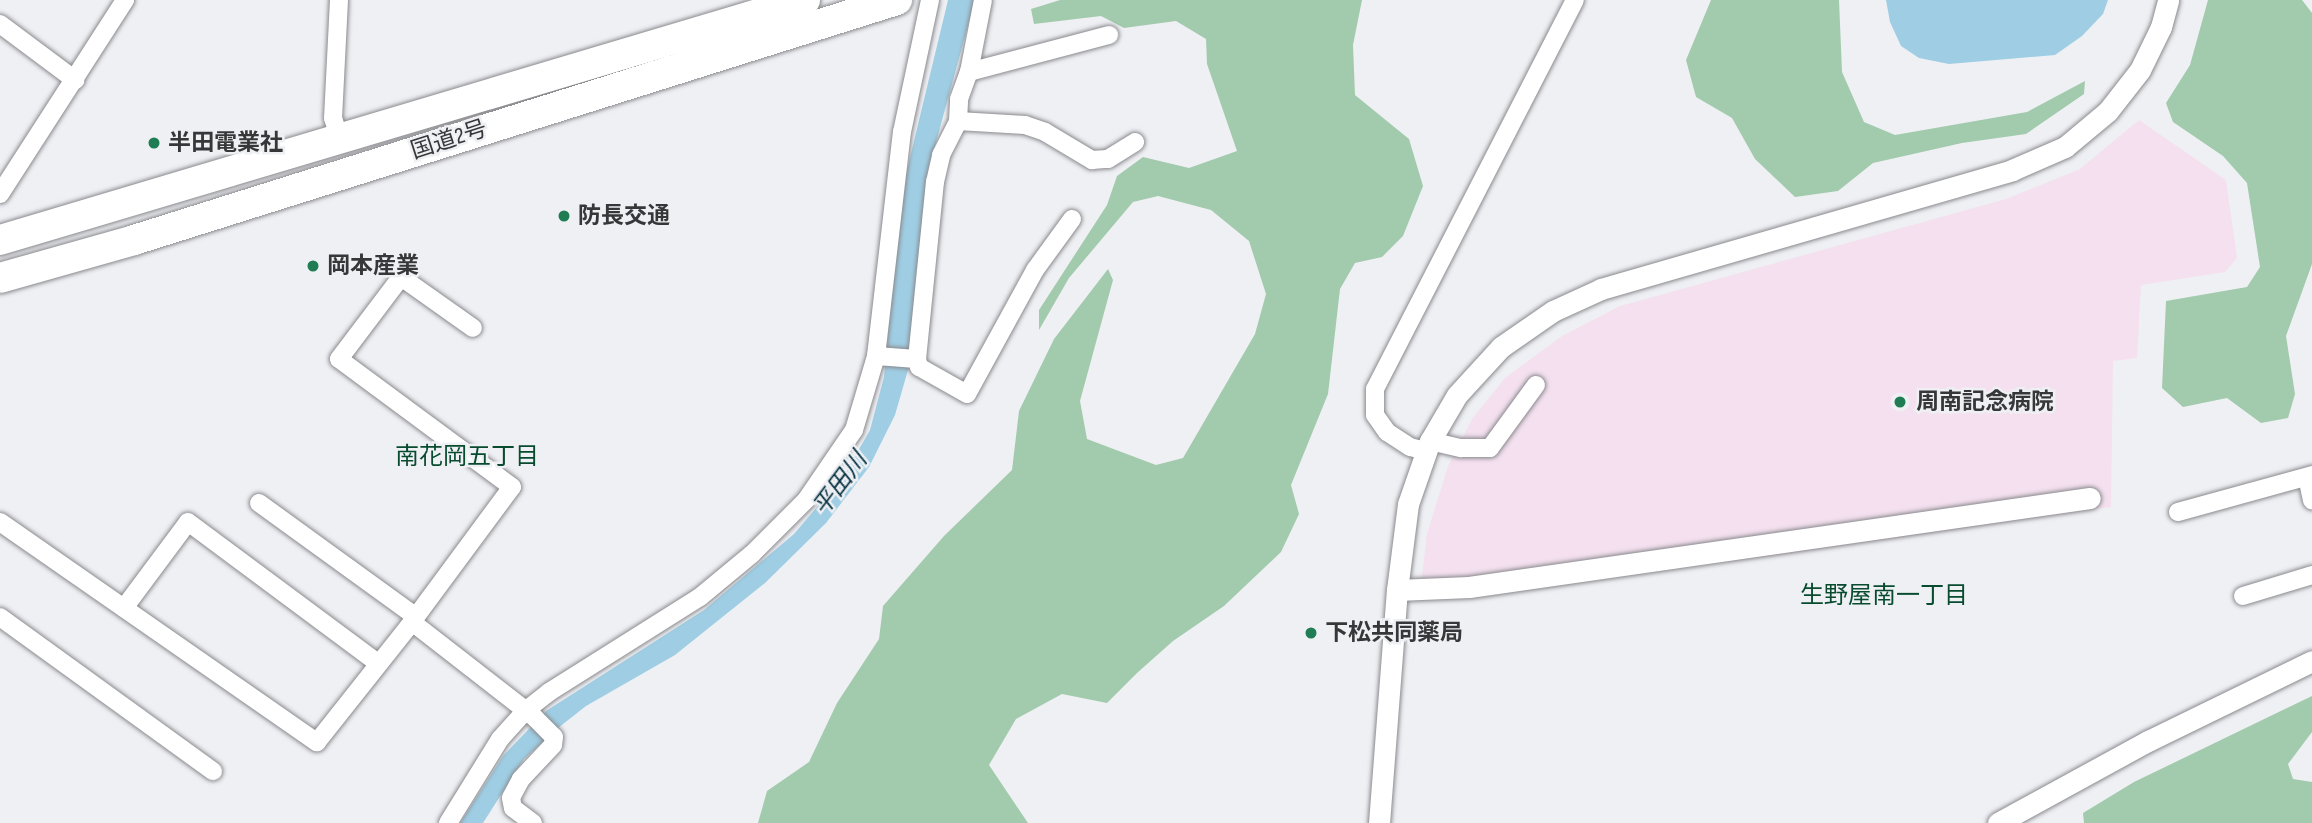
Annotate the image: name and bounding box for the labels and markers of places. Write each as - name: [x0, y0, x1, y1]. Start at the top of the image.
- place label: 半田電業社: [168, 129, 283, 157]
- marker: 半田電業社: [146, 135, 162, 151]
- place label: 防長交通: [578, 202, 670, 230]
- marker: 防長交通: [556, 208, 572, 224]
- place label: 岡本産業: [327, 252, 419, 280]
- marker: 岡本産業: [305, 258, 321, 274]
- place label: 周南記念病院: [1916, 388, 2054, 416]
- marker: 周南記念病院: [1890, 392, 1910, 412]
- place label: 下松共同薬局: [1325, 619, 1463, 647]
- marker: 下松共同薬局: [1303, 625, 1319, 641]

